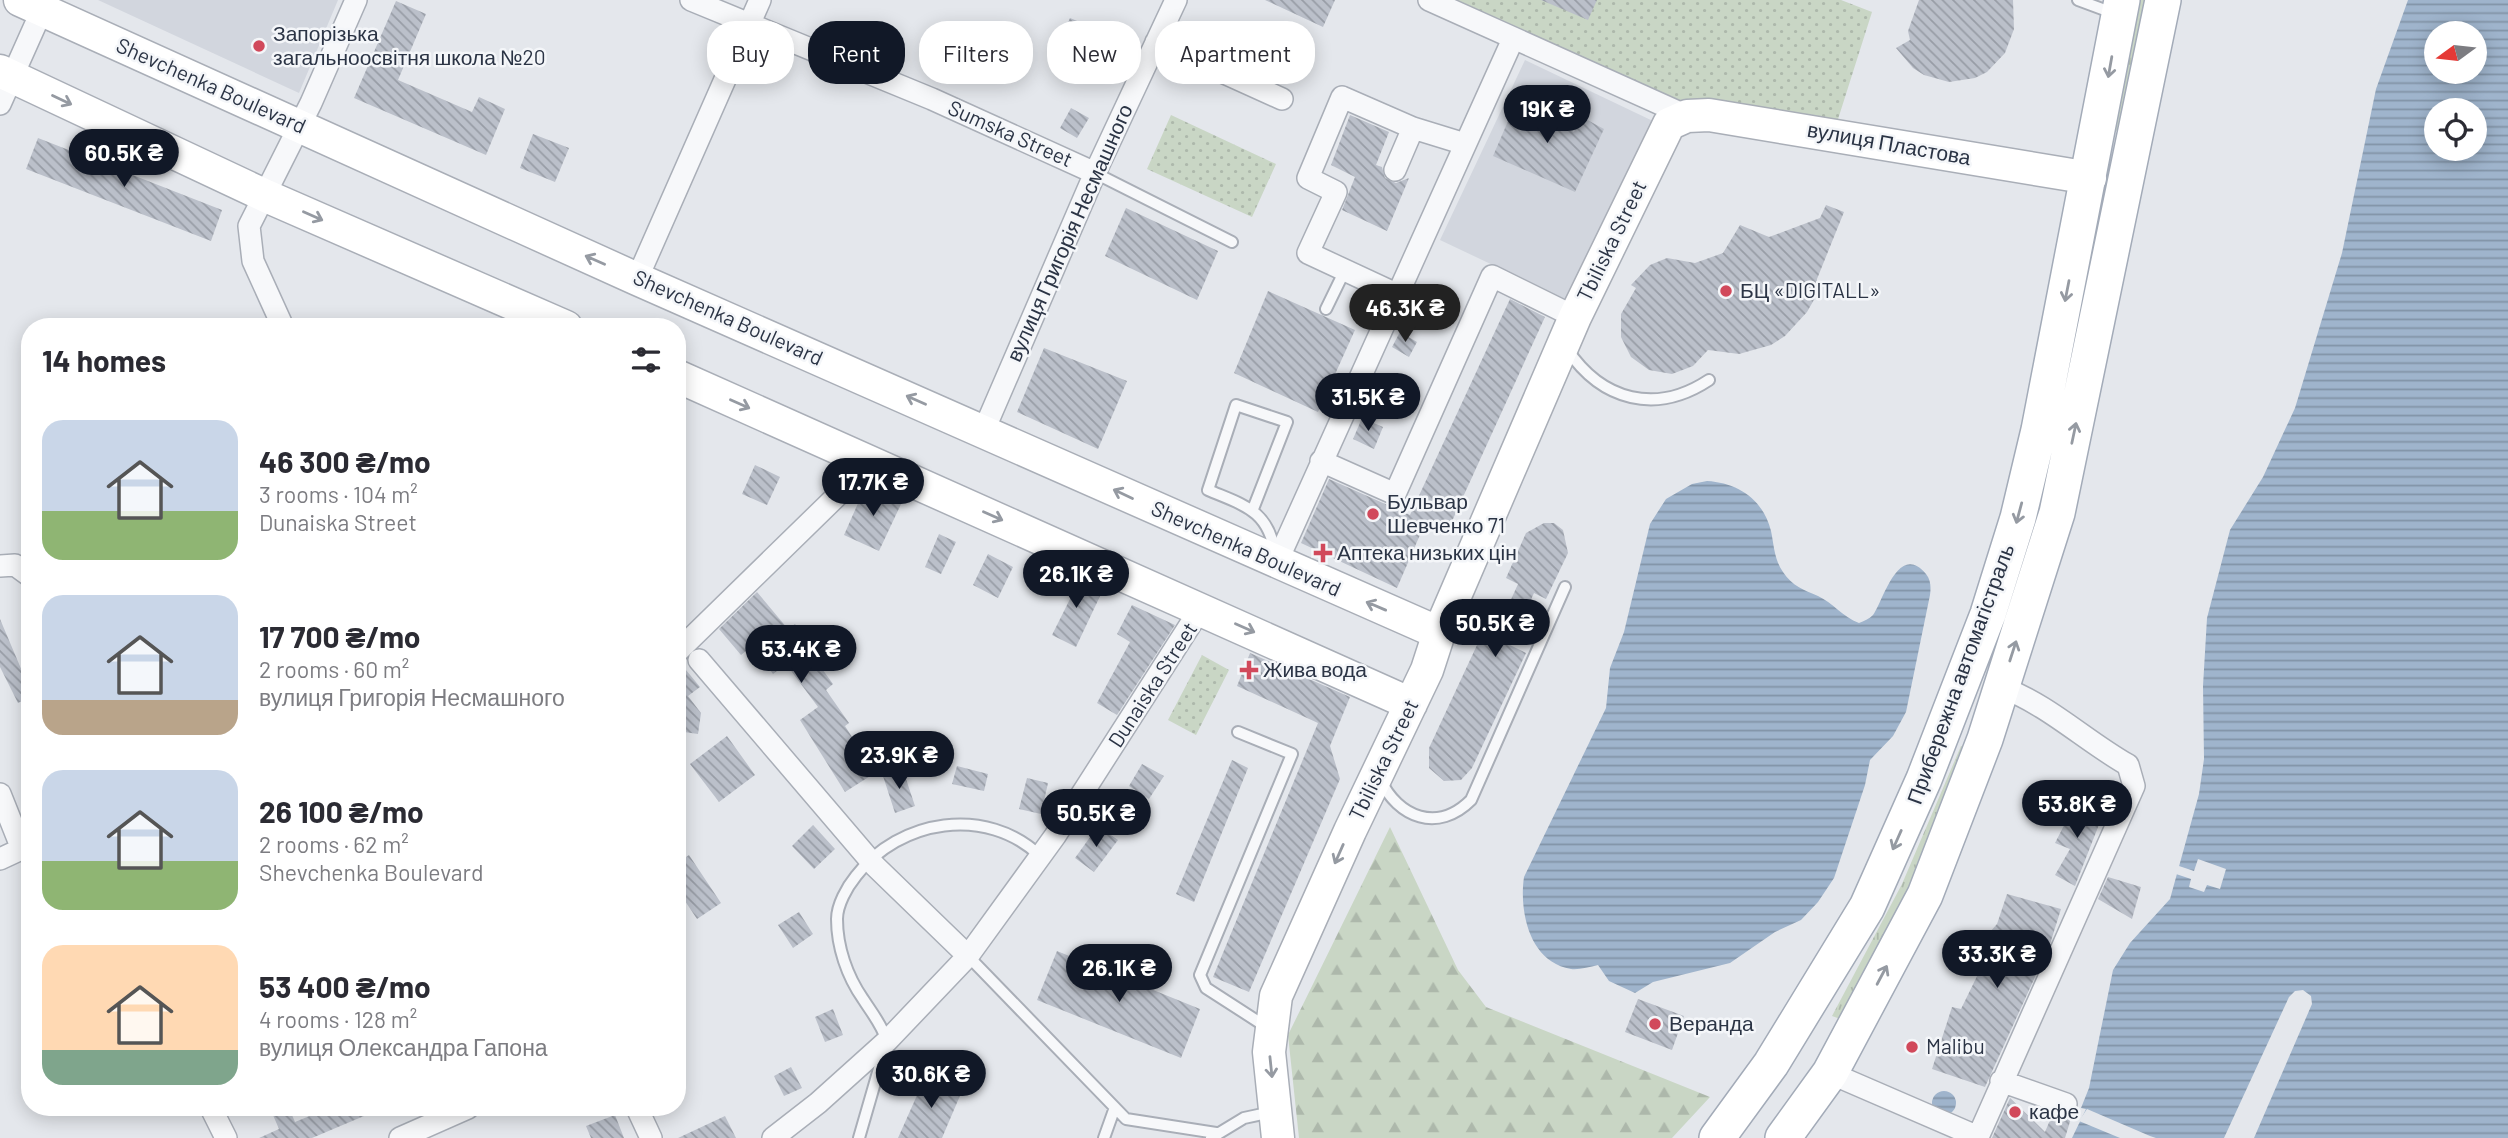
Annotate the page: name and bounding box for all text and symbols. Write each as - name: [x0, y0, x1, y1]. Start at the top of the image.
- place label: Запорізька загальноосвітня школа №20: [273, 20, 546, 69]
- chip: Buy: [707, 21, 794, 84]
- chip: Rent: [808, 21, 905, 84]
- chip: Filters: [919, 21, 1033, 84]
- chip: New: [1047, 21, 1141, 84]
- chip: Apartment: [1155, 21, 1315, 84]
- north arrow: [2424, 21, 2487, 84]
- map controls: [2424, 21, 2487, 161]
- street label: Shevchenka Boulevard: [113, 32, 310, 138]
- marker: Запорізька загальноосвітня школа №20: [251, 38, 267, 54]
- one-way arrow: [2103, 55, 2116, 78]
- pin: 19K ₴: [1498, 86, 1596, 145]
- one-way arrow: [51, 94, 72, 107]
- street label: Sumska Street: [945, 94, 1077, 171]
- text: 19K ₴: [1520, 94, 1574, 122]
- button: locate: [2424, 98, 2487, 161]
- street label: вулиця Григорія Несмашного: [1000, 100, 1137, 365]
- street label: вулиця Пластова: [1806, 116, 1973, 169]
- pin: 60.5K ₴: [59, 130, 189, 189]
- text: 60.5K ₴: [85, 138, 163, 166]
- street label: Tbiliska Street: [1571, 176, 1651, 305]
- one-way arrow: [302, 210, 323, 223]
- one-way arrow: [585, 253, 607, 266]
- street label: Shevchenka Boulevard: [630, 264, 827, 370]
- place label: БЦ «DIGITALL»: [1740, 277, 1880, 302]
- one-way arrow: [2060, 279, 2074, 302]
- marker: БЦ «DIGITALL»: [1718, 283, 1734, 299]
- pin: 46.3K ₴: [1340, 284, 1470, 344]
- text: 46.3K ₴: [1365, 293, 1445, 321]
- icon: filters: [627, 341, 665, 379]
- text: 14 homes: [42, 342, 166, 378]
- pin: 31.5K ₴: [1303, 374, 1433, 433]
- text: 31.5K ₴: [1331, 382, 1405, 410]
- one-way arrow: [906, 393, 927, 406]
- one-way arrow: [728, 398, 750, 411]
- one-way arrow: [2067, 422, 2081, 445]
- text: 46 300 ₴/mo: [259, 443, 431, 479]
- icon: home: [98, 448, 182, 532]
- pin: 17.7K ₴: [808, 458, 938, 518]
- text: 17.7K ₴: [838, 467, 908, 495]
- text: 3 rooms · 104 m²: [259, 480, 418, 508]
- one-way arrow: [1113, 487, 1134, 500]
- place label: Бульвар Шевченко 71: [1387, 488, 1505, 537]
- street label: Shevchenka Boulevard: [1148, 495, 1345, 601]
- one-way arrow: [2012, 501, 2025, 524]
- marker: Бульвар Шевченко 71: [1365, 506, 1381, 522]
- text: Dunaiska Street: [259, 508, 417, 536]
- one-way arrow: [981, 510, 1003, 523]
- place label: Аптека низьких цін: [1337, 539, 1517, 564]
- street label: Прибережна автомагістраль: [1901, 540, 2018, 807]
- marker: Аптека низьких цін: [1315, 545, 1331, 561]
- pin: 26.1K ₴: [1011, 550, 1141, 610]
- text: 26.1K ₴: [1039, 559, 1113, 587]
- one-way arrow: [1366, 599, 1387, 612]
- pin: 50.5K ₴: [1430, 600, 1560, 659]
- text: 50.5K ₴: [1456, 608, 1534, 636]
- street label: Dunaiska Street: [1102, 617, 1201, 751]
- text: 17 700 ₴/mo: [259, 618, 421, 654]
- one-way arrow: [1234, 622, 1255, 635]
- icon: home: [98, 623, 182, 707]
- pin: 53.4K ₴: [736, 626, 866, 685]
- text: 53.4K ₴: [761, 634, 841, 662]
- one-way arrow: [2008, 641, 2020, 663]
- text: 2 rooms · 60 m²: [259, 655, 409, 683]
- place label: Жива вода: [1263, 656, 1367, 681]
- marker: Жива вода: [1241, 662, 1257, 678]
- text: вулиця Григорія Несмашного: [259, 683, 565, 711]
- street label: Tbiliska Street: [1343, 695, 1423, 824]
- pin: 23.9K ₴: [834, 732, 964, 791]
- text: 23.9K ₴: [860, 740, 938, 768]
- pin: 53.8K ₴: [2012, 780, 2142, 840]
- text: 53.8K ₴: [2038, 789, 2116, 817]
- pin: 50.5K ₴: [1031, 790, 1161, 849]
- text: 26 100 ₴/mo: [259, 793, 424, 829]
- icon: home: [98, 798, 182, 882]
- text: 50.5K ₴: [1057, 798, 1135, 826]
- one-way arrow: [1890, 829, 1903, 851]
- text: 2 rooms · 62 m²: [259, 830, 409, 858]
- one-way arrow: [1332, 842, 1345, 864]
- text: Shevchenka Boulevard: [259, 858, 483, 886]
- pin: 33.3K ₴: [1932, 930, 2062, 990]
- text: 33.3K ₴: [1958, 939, 2036, 967]
- pin: 26.1K ₴: [1054, 944, 1184, 1004]
- text: 26.1K ₴: [1082, 953, 1156, 981]
- one-way arrow: [1876, 965, 1889, 986]
- text: 53 400 ₴/mo: [259, 968, 431, 1004]
- icon: home: [98, 973, 182, 1057]
- text: 4 rooms · 128 m²: [259, 1005, 417, 1033]
- place label: Веранда: [1669, 1010, 1754, 1035]
- marker: Веранда: [1647, 1016, 1663, 1032]
- text: вулиця Олександра Гапона: [259, 1033, 548, 1061]
- place label: Malibu: [1926, 1033, 1985, 1058]
- marker: Malibu: [1904, 1039, 1920, 1055]
- pin: 30.6K ₴: [866, 1050, 996, 1110]
- one-way arrow: [1264, 1055, 1277, 1078]
- text: 30.6K ₴: [892, 1059, 970, 1087]
- place label: кафе: [2029, 1098, 2079, 1123]
- marker: кафе: [2007, 1104, 2023, 1120]

